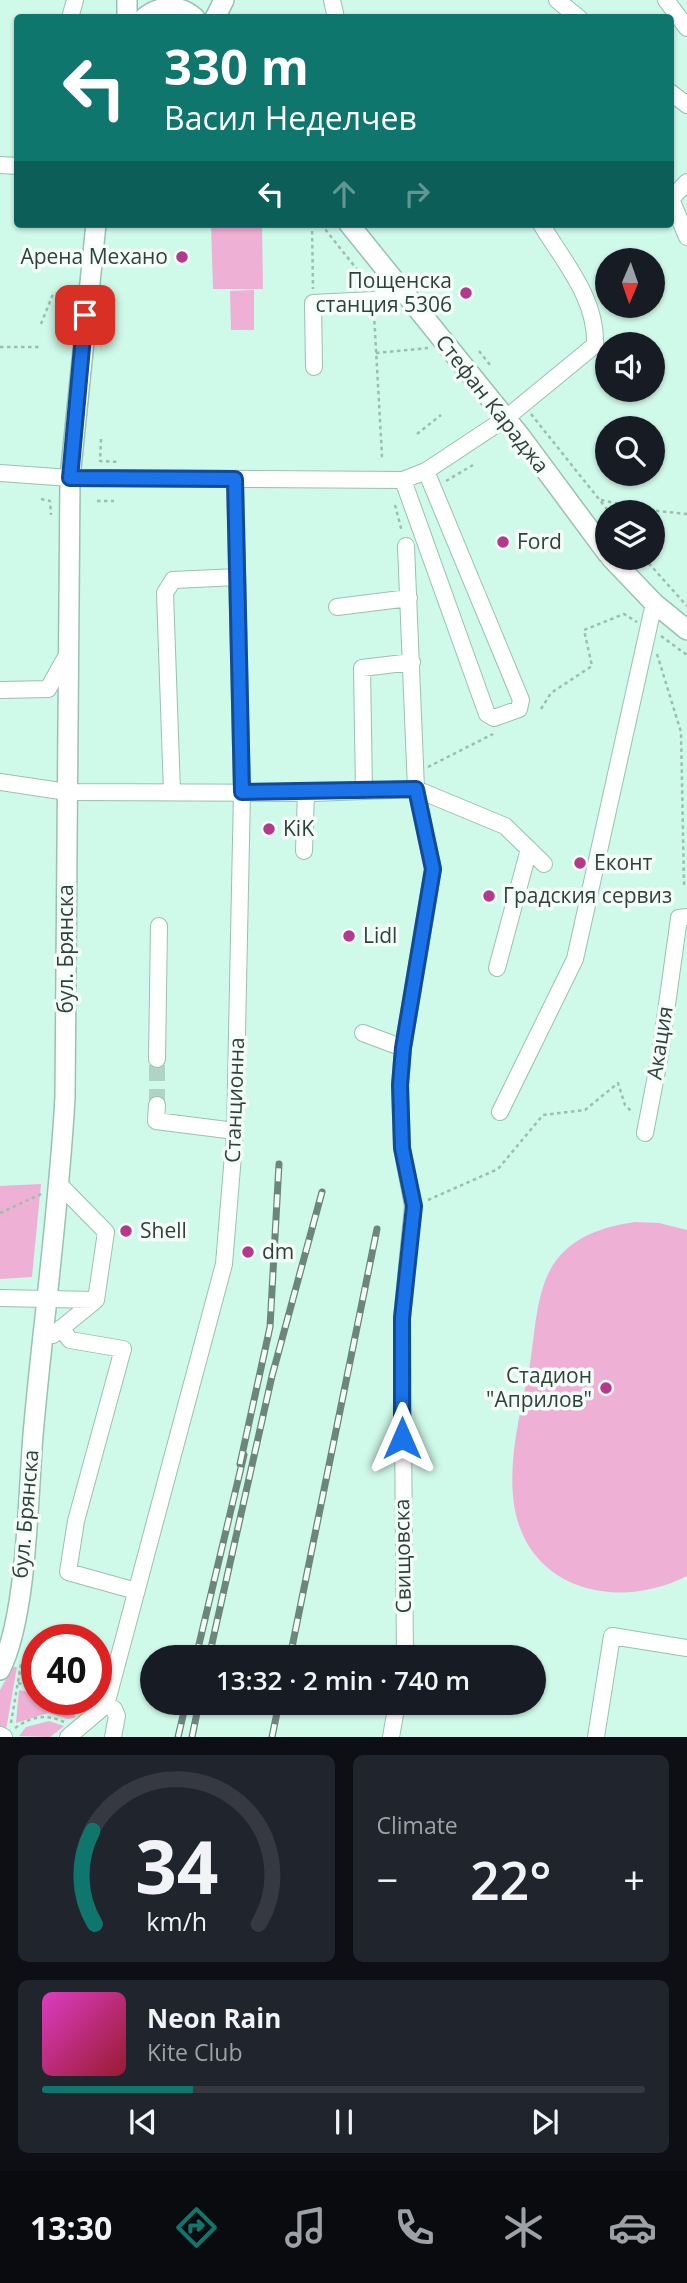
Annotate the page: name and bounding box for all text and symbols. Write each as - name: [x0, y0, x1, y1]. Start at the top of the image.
- text: 330 m: [164, 33, 309, 99]
- icon: left: [49, 42, 140, 133]
- text: Васил Неделчев: [164, 96, 417, 139]
- icon: left: [252, 175, 290, 213]
- icon: ahead: [325, 175, 363, 213]
- icon: right: [398, 175, 436, 213]
- place label: Арена Механо: [20, 242, 168, 270]
- north arrow: [595, 248, 665, 318]
- map controls: [595, 248, 665, 570]
- marker: Арена Механо: [174, 249, 190, 265]
- place label: Пощенска станция 5306: [315, 266, 452, 318]
- pin: [55, 285, 115, 345]
- marker: Пощенска станция 5306: [458, 285, 474, 301]
- icon: arrive: [66, 296, 104, 334]
- street label: Стефан Караджа: [430, 328, 556, 478]
- button: sound: [595, 332, 665, 402]
- button: search: [595, 416, 665, 486]
- button: layers: [595, 500, 665, 570]
- place label: Ford: [517, 527, 562, 555]
- marker: Ford: [495, 534, 511, 550]
- place label: KiK: [283, 814, 314, 842]
- marker: KiK: [261, 821, 277, 837]
- place label: Еконт: [594, 848, 652, 876]
- marker: Еконт: [572, 855, 588, 871]
- place label: Градския сервиз: [503, 881, 672, 909]
- street label: бул. Брянска: [51, 884, 79, 1014]
- marker: Градския сервиз: [481, 888, 497, 904]
- place label: Lidl: [363, 921, 397, 949]
- marker: Lidl: [341, 928, 357, 944]
- street label: Акация: [639, 1004, 679, 1082]
- street label: Станционна: [218, 1037, 250, 1163]
- place label: Shell: [140, 1216, 187, 1244]
- marker: Shell: [118, 1223, 134, 1239]
- place label: dm: [262, 1237, 294, 1265]
- marker: dm: [240, 1244, 256, 1260]
- place label: Стадион "Априлов": [486, 1361, 592, 1413]
- marker: Стадион "Априлов": [598, 1380, 614, 1396]
- position arrow: [365, 1401, 439, 1475]
- street label: бул. Брянска: [5, 1448, 45, 1579]
- street label: Свищовска: [387, 1498, 417, 1614]
- speed limit sign: 40: [21, 1624, 112, 1715]
- text: 13:32 · 2 min · 740 m: [216, 1662, 470, 1698]
- text: Climate: [377, 1809, 458, 1841]
- text: 34: [135, 1817, 218, 1916]
- text: 22°: [470, 1844, 552, 1915]
- text: −: [377, 1853, 398, 1905]
- text: +: [623, 1853, 645, 1905]
- text: km/h: [146, 1904, 207, 1938]
- text: Neon Rain: [147, 2000, 281, 2036]
- text: Kite Club: [147, 2036, 242, 2068]
- icon: previous: [124, 2103, 162, 2141]
- icon: pause: [325, 2103, 363, 2141]
- icon: next: [526, 2103, 564, 2141]
- icon: directions: [172, 2203, 221, 2252]
- icon: music: [281, 2203, 330, 2252]
- icon: phone: [390, 2203, 439, 2252]
- icon: climate: [499, 2203, 548, 2252]
- icon: car: [608, 2203, 657, 2252]
- text: 13:30: [30, 2206, 112, 2249]

